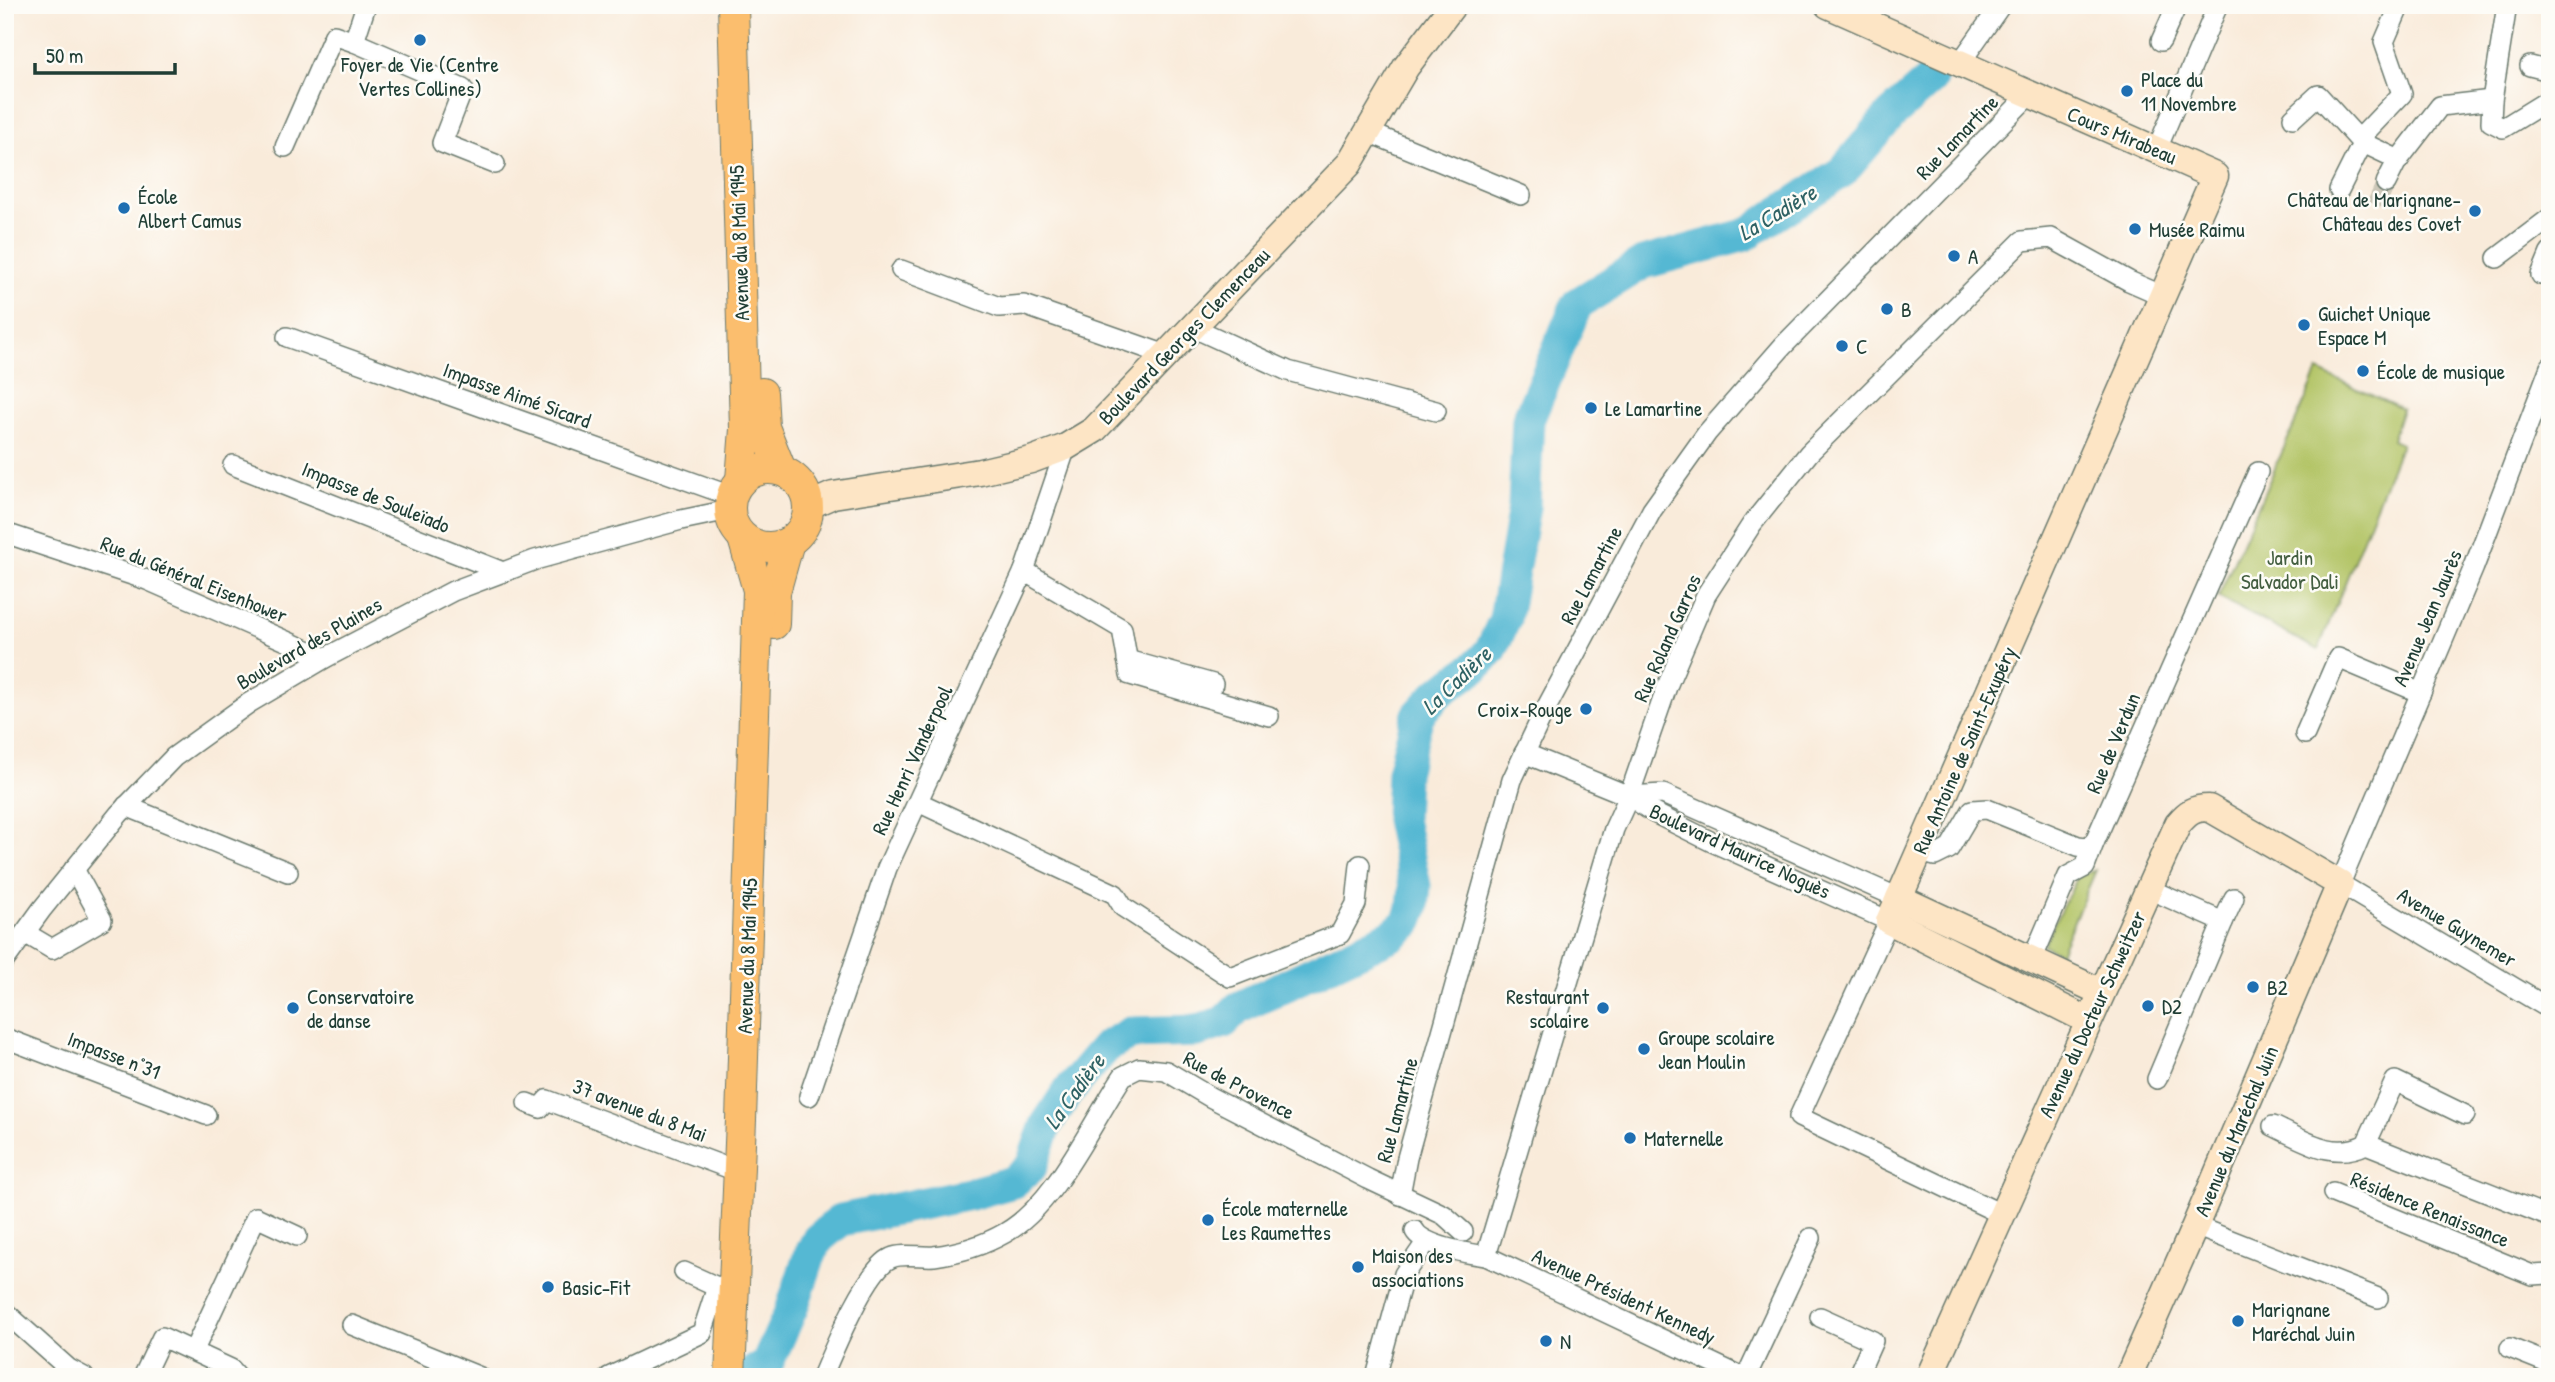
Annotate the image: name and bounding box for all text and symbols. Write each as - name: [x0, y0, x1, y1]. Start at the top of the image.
- scale bar: [35, 32, 175, 76]
- marker: Foyer de Vie (Centre Vertes Collines): [412, 32, 428, 48]
- text: 50 m: [46, 41, 83, 70]
- place label: Foyer de Vie (Centre Vertes Collines): [340, 50, 499, 103]
- place label: Place du 11 Novembre: [2141, 65, 2237, 118]
- marker: Place du 11 Novembre: [2119, 83, 2135, 99]
- street label: Rue Lamartine: [1909, 88, 2005, 186]
- street label: Cours Mirabeau: [2063, 99, 2182, 171]
- street label: Avenue du 8 Mai 1945: [722, 165, 756, 321]
- water label: La Cadière: [1732, 176, 1822, 247]
- place label: École Albert Camus: [138, 182, 242, 235]
- place label: Château de Marignane- Château des Covet: [2287, 185, 2462, 238]
- marker: École Albert Camus: [116, 200, 132, 216]
- marker: Château de Marignane- Château des Covet: [2467, 203, 2483, 219]
- place label: Musée Raimu: [2149, 215, 2245, 244]
- marker: Musée Raimu: [2127, 221, 2143, 237]
- street label: Boulevard Georges Clemenceau: [1092, 241, 1277, 431]
- place label: A: [1968, 242, 1978, 271]
- marker: A: [1946, 248, 1962, 264]
- place label: B: [1901, 295, 1912, 324]
- place label: Guichet Unique Espace M: [2318, 299, 2431, 352]
- marker: B: [1879, 301, 1895, 317]
- marker: Guichet Unique Espace M: [2296, 317, 2312, 333]
- place label: C: [1856, 332, 1868, 361]
- marker: C: [1834, 338, 1850, 354]
- street label: Impasse Aimé Sicard: [439, 355, 595, 435]
- place label: École de musique: [2377, 357, 2505, 386]
- marker: École de musique: [2355, 363, 2371, 379]
- place label: Le Lamartine: [1605, 394, 1702, 423]
- marker: Le Lamartine: [1583, 400, 1599, 416]
- street label: Impasse de Souleïado: [298, 454, 454, 540]
- street label: Rue Lamartine: [1553, 521, 1629, 629]
- street label: Rue du Général Eisenhower: [96, 528, 292, 630]
- park label: Jardin Salvador Dali: [2241, 543, 2339, 596]
- street label: Avenue Jean Jaurès: [2385, 545, 2469, 691]
- street label: Rue Roland Garros: [1626, 570, 1708, 706]
- street label: Boulevard des Plaines: [231, 590, 387, 696]
- water label: La Cadière: [1414, 638, 1498, 721]
- street label: Rue Antoine de Saint-Exupéry: [1905, 641, 2023, 858]
- street label: Rue Henri Vanderpool: [865, 680, 960, 840]
- street label: Rue de Verdun: [2079, 688, 2147, 798]
- place label: Croix-Rouge: [1477, 695, 1572, 724]
- marker: Croix-Rouge: [1578, 701, 1594, 717]
- street label: Boulevard Maurice Noguès: [1645, 796, 1835, 906]
- street label: Avenue du 8 Mai 1945: [730, 878, 764, 1034]
- street label: Avenue Guynemer: [2392, 880, 2522, 974]
- street label: Avenue du Docteur Schweitzer: [2031, 906, 2153, 1122]
- place label: B2: [2267, 973, 2288, 1002]
- marker: B2: [2245, 979, 2261, 995]
- place label: Conservatoire de danse: [307, 982, 414, 1035]
- place label: Restaurant scolaire: [1506, 982, 1590, 1035]
- place label: D2: [2162, 992, 2182, 1021]
- marker: D2: [2140, 998, 2156, 1014]
- marker: Conservatoire de danse: [285, 1000, 301, 1016]
- marker: Restaurant scolaire: [1595, 1000, 1611, 1016]
- place label: Groupe scolaire Jean Moulin: [1658, 1023, 1775, 1076]
- street label: Impasse n°31: [63, 1024, 165, 1086]
- marker: Groupe scolaire Jean Moulin: [1636, 1041, 1652, 1057]
- street label: Avenue du Maréchal Juin: [2187, 1041, 2285, 1221]
- street label: Rue de Provence: [1178, 1044, 1300, 1126]
- water label: La Cadière: [1036, 1047, 1112, 1135]
- street label: Rue Lamartine: [1369, 1054, 1425, 1166]
- street label: 37 avenue du 8 Mai: [569, 1071, 711, 1149]
- place label: Maternelle: [1644, 1124, 1724, 1153]
- marker: Maternelle: [1622, 1130, 1638, 1146]
- street label: Résidence Renaissance: [2346, 1164, 2514, 1254]
- place label: École maternelle Les Raumettes: [1222, 1194, 1348, 1247]
- marker: École maternelle Les Raumettes: [1200, 1212, 1216, 1228]
- place label: Maison des associations: [1372, 1241, 1464, 1294]
- street label: Avenue Président Kennedy: [1528, 1241, 1721, 1351]
- marker: Maison des associations: [1350, 1259, 1366, 1275]
- place label: Basic-Fit: [562, 1273, 631, 1302]
- marker: Basic-Fit: [540, 1279, 556, 1295]
- place label: Marignane Maréchal Juin: [2252, 1295, 2355, 1348]
- marker: Marignane Maréchal Juin: [2230, 1313, 2246, 1329]
- place label: N: [1560, 1327, 1571, 1356]
- marker: N: [1538, 1333, 1554, 1349]

